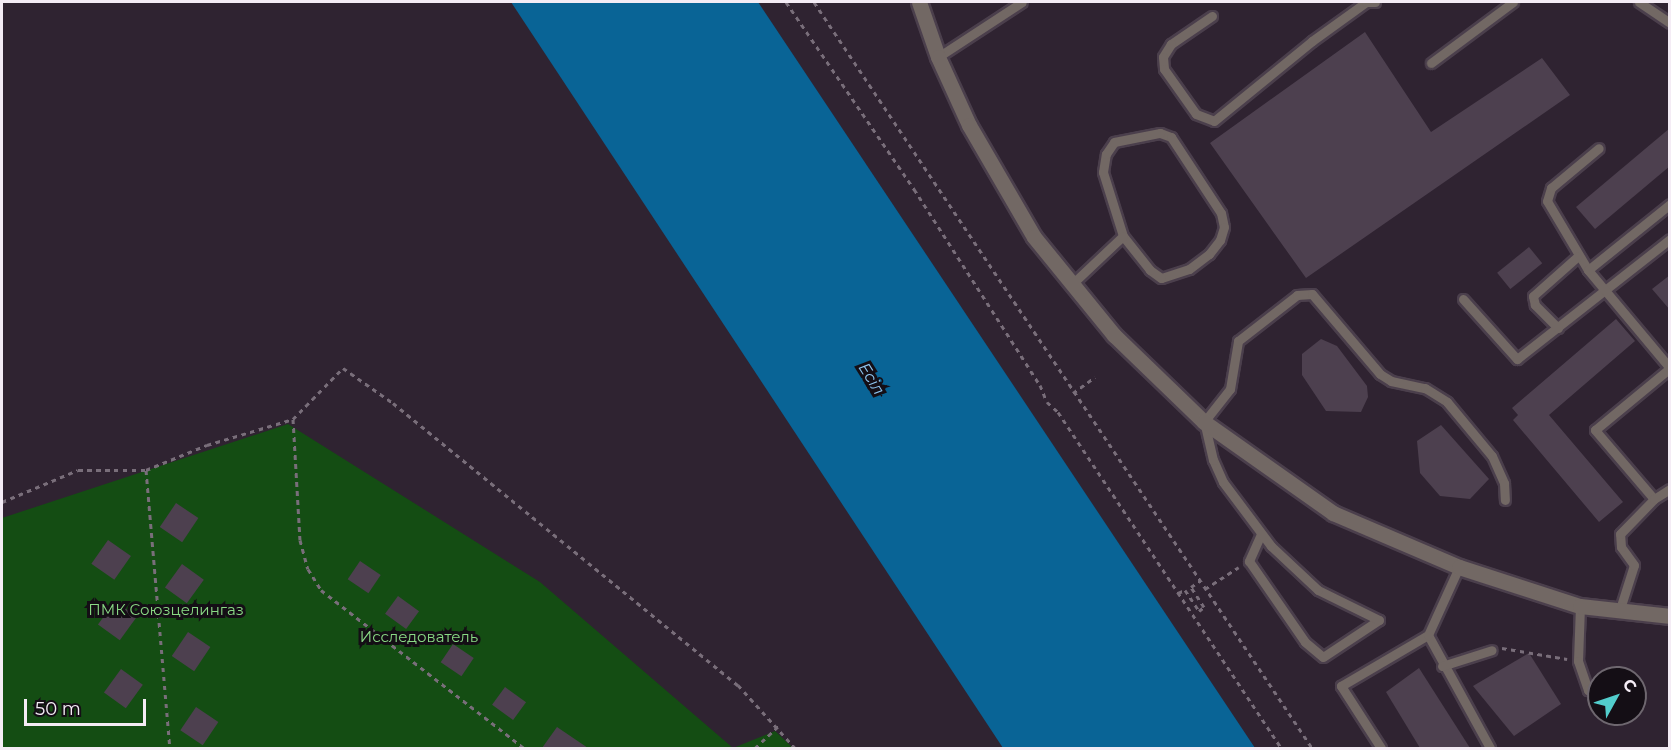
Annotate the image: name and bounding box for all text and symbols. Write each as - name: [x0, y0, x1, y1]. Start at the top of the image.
- water label: Есіл: [854, 359, 888, 399]
- park label: ПМК Союзцелингаз: [88, 601, 244, 619]
- park label: Исследователь: [360, 628, 478, 646]
- north arrow: [1587, 666, 1647, 726]
- text: С: [1619, 675, 1641, 696]
- scale bar: [27, 687, 148, 725]
- text: 50 m: [35, 698, 81, 720]

